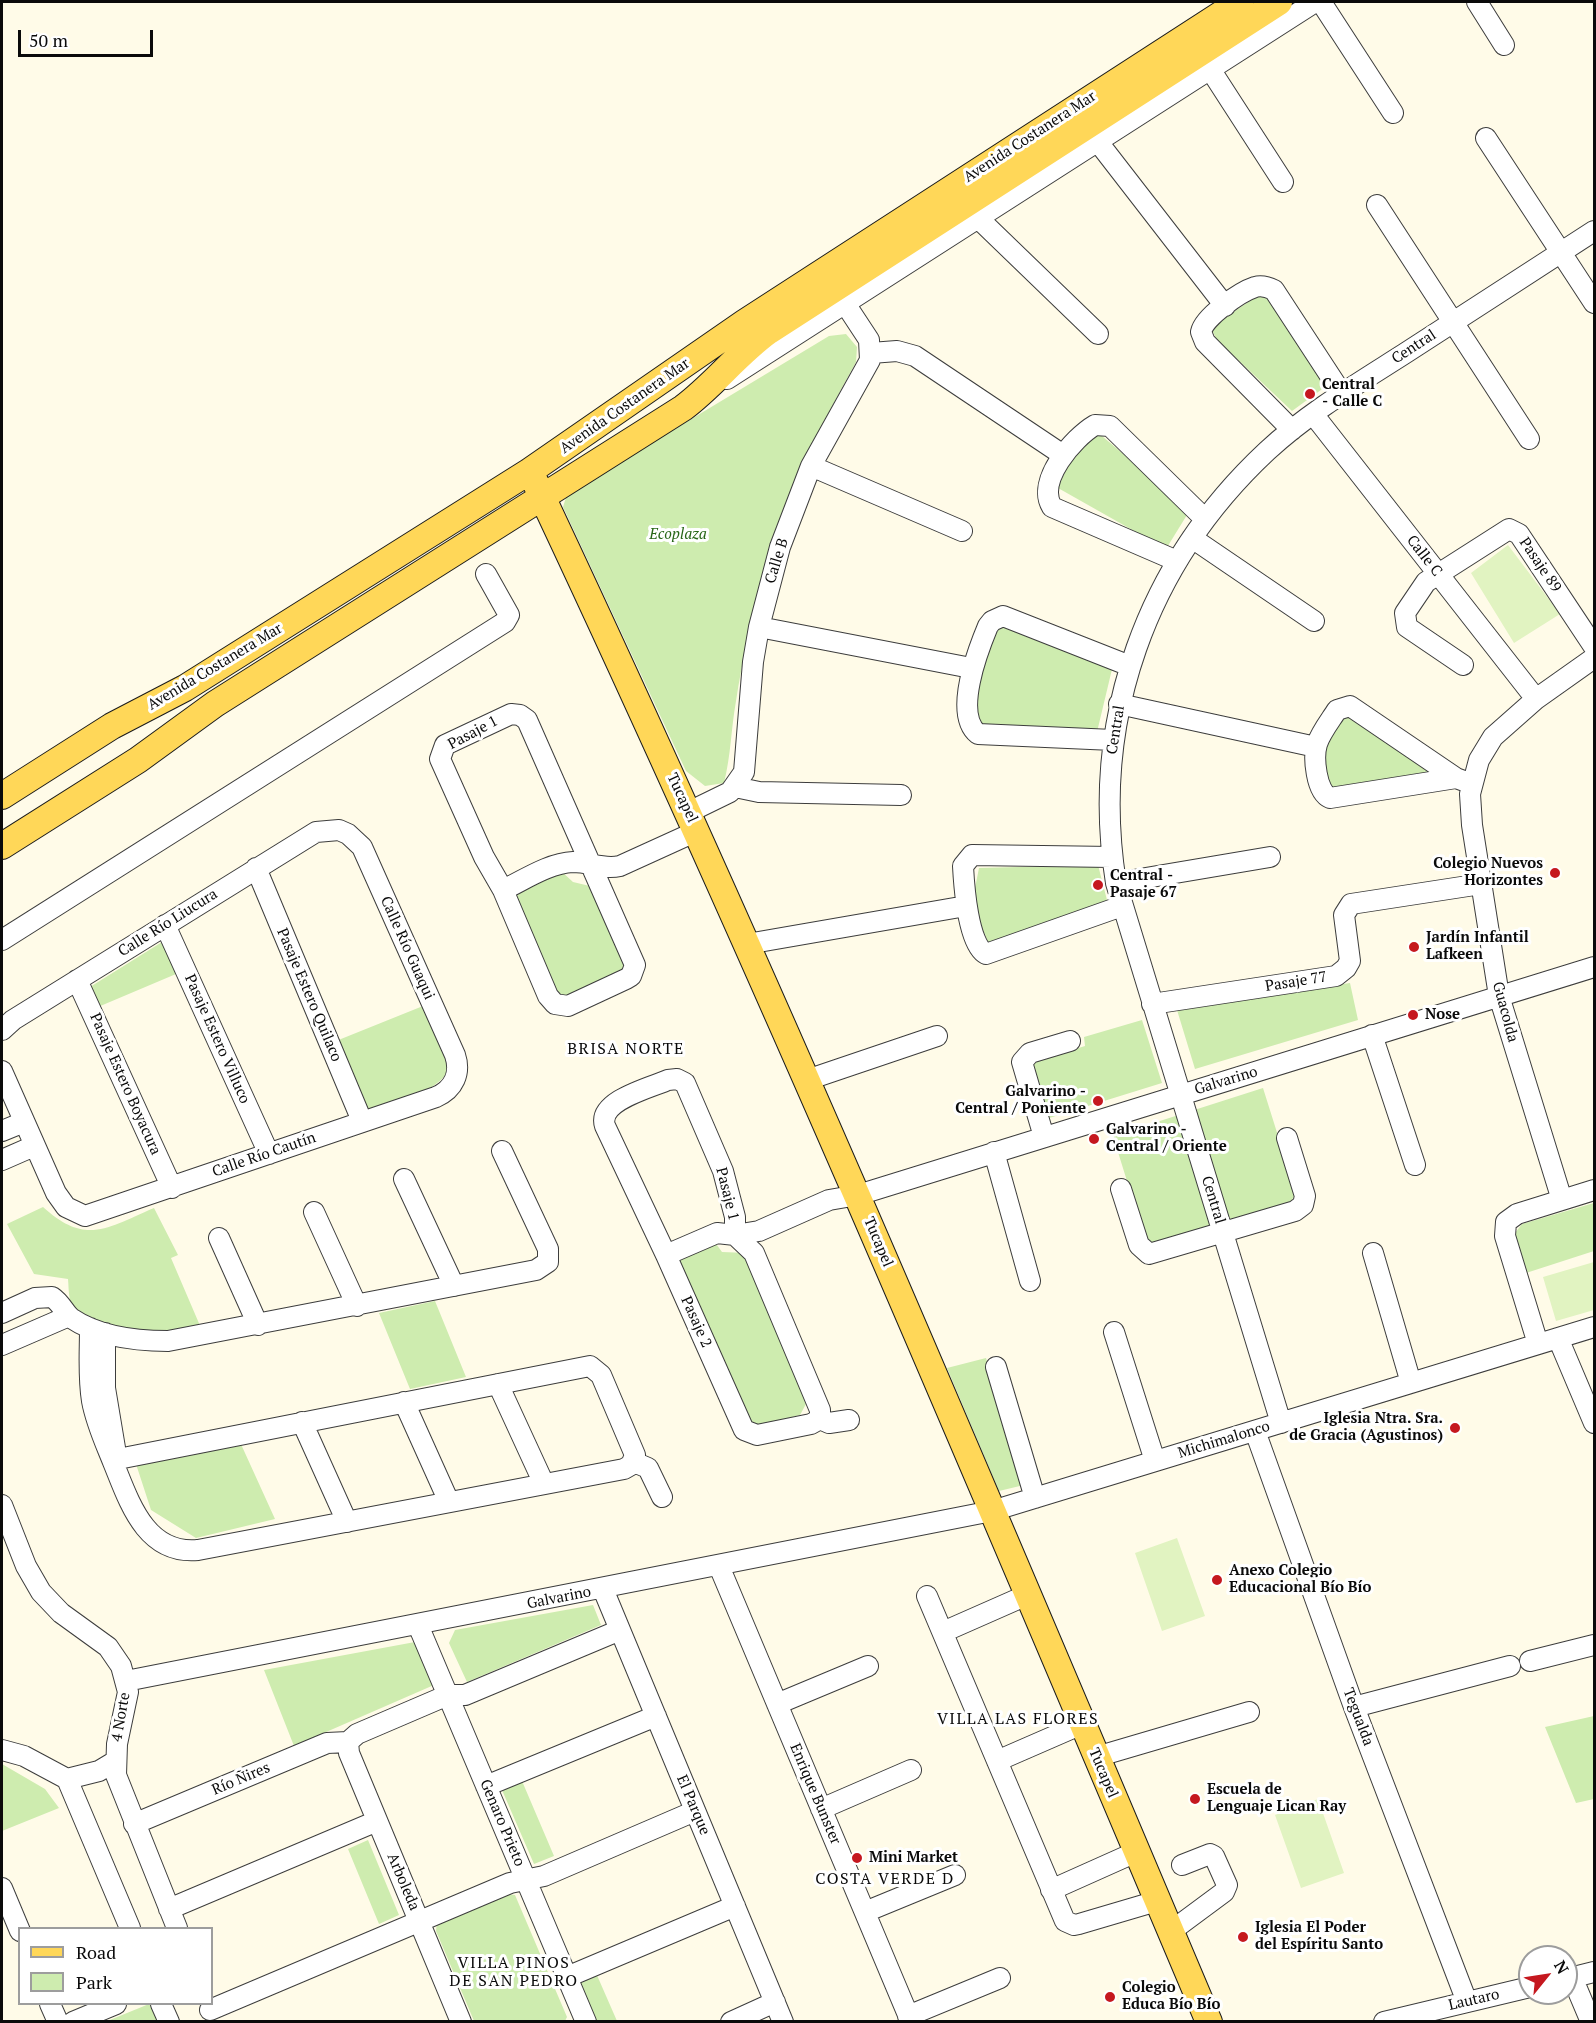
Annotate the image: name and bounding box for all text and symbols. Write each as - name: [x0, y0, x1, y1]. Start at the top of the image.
- scale bar: [21, 18, 156, 56]
- text: 50 m: [29, 28, 68, 52]
- street label: Avenida Costanera Mar: [961, 88, 1099, 186]
- street label: Central: [1388, 326, 1440, 368]
- street label: Avenida Costanera Mar: [557, 354, 693, 458]
- place label: Central - Calle C: [1322, 376, 1382, 411]
- marker: Central - Calle C: [1303, 387, 1317, 401]
- park label: Ecoplaza: [649, 526, 707, 544]
- street label: Calle C: [1402, 532, 1446, 580]
- street label: Pasaje 89: [1515, 534, 1565, 596]
- street label: Calle B: [762, 536, 792, 586]
- street label: Avenida Costanera Mar: [144, 620, 286, 714]
- street label: Central: [1103, 704, 1129, 756]
- street label: Pasaje 1: [445, 712, 501, 754]
- street label: Tucapel: [663, 770, 701, 826]
- place label: Colegio Nuevos Horizontes: [1433, 855, 1543, 890]
- marker: Colegio Nuevos Horizontes: [1548, 866, 1562, 880]
- place label: Central - Pasaje 67: [1110, 867, 1177, 902]
- marker: Central - Pasaje 67: [1091, 878, 1105, 892]
- street label: Calle Río Liucura: [115, 885, 221, 961]
- street label: Calle Río Guaqui: [376, 893, 438, 1003]
- street label: Pasaje Estero Quilaco: [273, 925, 345, 1065]
- place label: Jardín Infantil Lafkeen: [1426, 929, 1529, 964]
- marker: Jardín Infantil Lafkeen: [1407, 940, 1421, 954]
- street label: Pasaje 77: [1264, 968, 1328, 996]
- street label: Pasaje Estero Villuco: [180, 972, 254, 1106]
- street label: Guacolda: [1488, 980, 1522, 1044]
- place label: Nose: [1425, 1006, 1460, 1024]
- marker: Nose: [1406, 1008, 1420, 1022]
- street label: Pasaje Estero Boyacura: [86, 1010, 164, 1158]
- district label: BRISA NORTE: [567, 1039, 685, 1059]
- street label: Galvarino: [1192, 1063, 1260, 1099]
- place label: Galvarino - Central / Poniente: [955, 1083, 1086, 1118]
- marker: Galvarino - Central / Poniente: [1091, 1094, 1105, 1108]
- place label: Galvarino - Central / Oriente: [1106, 1121, 1227, 1156]
- street label: Calle Río Cautín: [210, 1129, 318, 1181]
- marker: Galvarino - Central / Oriente: [1087, 1132, 1101, 1146]
- street label: Pasaje 1: [712, 1166, 742, 1222]
- street label: Central: [1197, 1174, 1229, 1226]
- street label: Tucapel: [859, 1214, 897, 1270]
- street label: Pasaje 2: [677, 1294, 715, 1350]
- place label: Iglesia Ntra. Sra. de Gracia (Agustinos): [1289, 1410, 1443, 1445]
- street label: Michimalonco: [1176, 1417, 1272, 1463]
- marker: Iglesia Ntra. Sra. de Gracia (Agustinos): [1448, 1421, 1462, 1435]
- place label: Anexo Colegio Educacional Bío Bío: [1229, 1562, 1371, 1597]
- marker: Anexo Colegio Educacional Bío Bío: [1210, 1573, 1224, 1587]
- street label: Galvarino: [525, 1583, 593, 1613]
- street label: Tegualda: [1339, 1686, 1377, 1748]
- street label: 4 Norte: [108, 1691, 134, 1743]
- district label: VILLA LAS FLORES: [937, 1709, 1099, 1729]
- street label: Enrique Bunster: [786, 1741, 844, 1847]
- street label: Tucapel: [1084, 1745, 1122, 1801]
- street label: Río Ñires: [209, 1759, 273, 1799]
- street label: El Parque: [672, 1772, 714, 1838]
- street label: Genaro Prieto: [476, 1777, 528, 1869]
- place label: Escuela de Lenguaje Lican Ray: [1207, 1781, 1346, 1816]
- marker: Escuela de Lenguaje Lican Ray: [1188, 1792, 1202, 1806]
- place label: Mini Market: [869, 1849, 958, 1867]
- street label: Arboleda: [383, 1851, 423, 1913]
- marker: Mini Market: [850, 1851, 864, 1865]
- district label: COSTA VERDE D: [815, 1869, 955, 1889]
- place label: Iglesia El Poder del Espíritu Santo: [1255, 1919, 1383, 1954]
- legend: [18, 1927, 213, 2005]
- marker: Iglesia El Poder del Espíritu Santo: [1236, 1930, 1250, 1944]
- text: Road: [76, 1940, 116, 1964]
- north arrow: [1518, 1945, 1578, 2005]
- district label: VILLA PINOS DE SAN PEDRO: [449, 1953, 579, 1991]
- text: N: [1549, 1956, 1574, 1978]
- text: Park: [76, 1970, 112, 1994]
- place label: Colegio Educa Bío Bío: [1122, 1979, 1220, 2014]
- street label: Lautaro: [1447, 1985, 1501, 2015]
- marker: Colegio Educa Bío Bío: [1103, 1990, 1117, 2004]

